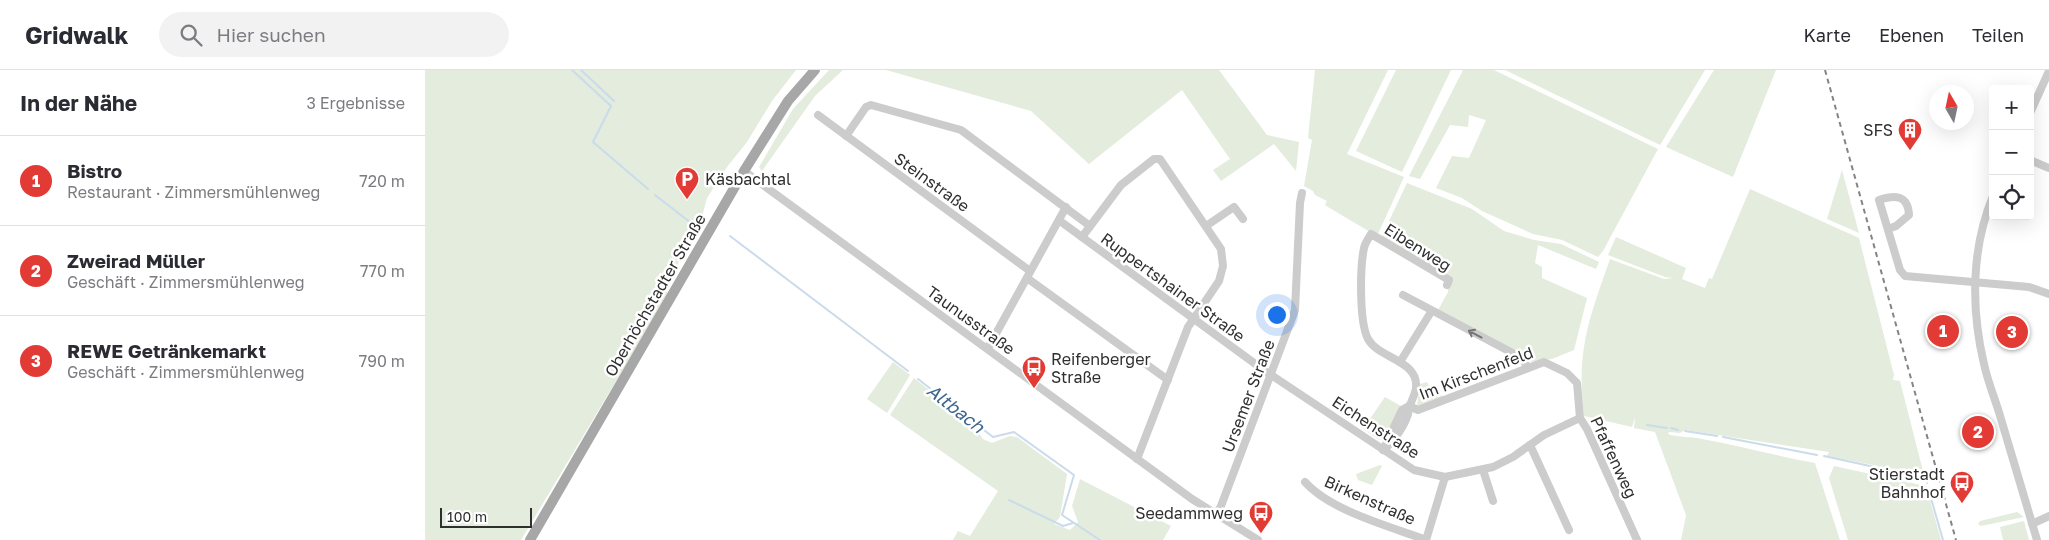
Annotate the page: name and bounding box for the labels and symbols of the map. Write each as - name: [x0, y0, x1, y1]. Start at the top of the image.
- north arrow: [1929, 85, 1974, 130]
- building icon: SFS: [1897, 117, 1923, 151]
- place label: SFS: [1863, 120, 1893, 140]
- street label: Steinstraße: [890, 148, 974, 216]
- parking icon: Käsbachtal: [674, 166, 700, 200]
- place label: Käsbachtal: [705, 169, 791, 189]
- street label: Oberhöchstadter Straße: [600, 210, 710, 380]
- street label: Eibenweg: [1381, 219, 1455, 275]
- street label: Ruppertshainer Straße: [1097, 228, 1249, 346]
- street label: Taunusstraße: [923, 281, 1019, 359]
- your location: [1264, 302, 1290, 328]
- pin: 1: [1927, 312, 1959, 350]
- pin: 3: [1996, 313, 2028, 351]
- one-way arrow: [1468, 329, 1483, 339]
- street label: Ursemer Straße: [1217, 337, 1279, 455]
- street label: Im Kirschenfeld: [1416, 342, 1536, 404]
- place label: Reifenberger Straße: [1051, 349, 1151, 387]
- bus stop icon: Reifenberger Straße: [1021, 355, 1047, 389]
- water label: Altbach: [923, 379, 990, 438]
- street label: Eichenstraße: [1328, 391, 1424, 463]
- street label: Pfaffenweg: [1586, 413, 1642, 501]
- pin: 2: [1962, 413, 1994, 451]
- place label: Stierstadt Bahnhof: [1869, 464, 1945, 502]
- bus stop icon: Stierstadt Bahnhof: [1949, 470, 1975, 504]
- street label: Birkenstraße: [1321, 471, 1419, 529]
- bus stop icon: Seedammweg: [1248, 500, 1274, 534]
- place label: Seedammweg: [1135, 503, 1243, 523]
- scale bar: [440, 505, 533, 528]

